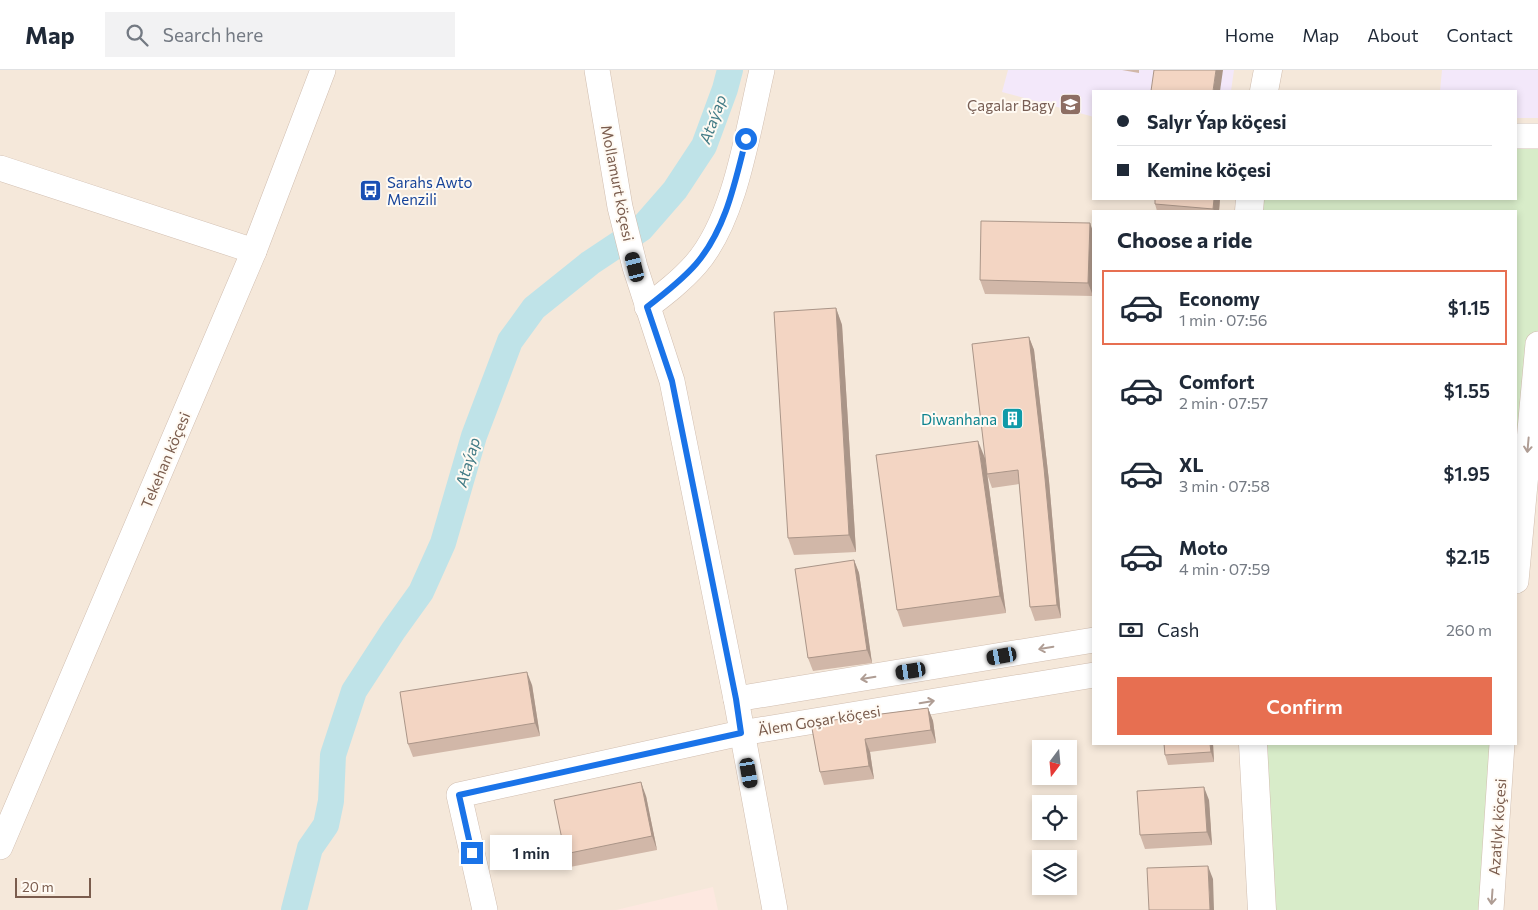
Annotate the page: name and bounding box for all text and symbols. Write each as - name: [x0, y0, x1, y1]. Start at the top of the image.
- search box: [105, 12, 455, 57]
- text: Map: [25, 20, 75, 49]
- icon: search: [123, 21, 151, 49]
- text: Search here: [163, 23, 263, 46]
- text: Home: [1225, 24, 1274, 46]
- text: Map: [1302, 24, 1339, 46]
- text: About: [1367, 24, 1419, 46]
- text: Contact: [1447, 24, 1513, 46]
- water label: Ataýap: [694, 92, 730, 147]
- school or university icon: Çagalar Bagy: [1059, 93, 1083, 117]
- place label: Çagalar Bagy: [967, 96, 1055, 114]
- text: Salyr Ýap köçesi: [1147, 110, 1287, 133]
- street label: Mollamurt köçesi: [598, 123, 638, 243]
- route start: [735, 128, 757, 150]
- text: Kemine köçesi: [1147, 158, 1271, 181]
- place label: Sarahs Awto Menzili: [387, 173, 472, 208]
- bus stop icon: Sarahs Awto Menzili: [359, 179, 383, 203]
- text: Choose a ride: [1117, 226, 1252, 253]
- car: [624, 251, 645, 283]
- icon: car: [1119, 285, 1164, 330]
- text: Economy: [1179, 287, 1260, 310]
- text: $1.15: [1448, 296, 1490, 319]
- text: 1 min · 07:56: [1179, 310, 1268, 329]
- icon: car: [1119, 368, 1164, 413]
- text: Comfort: [1179, 370, 1255, 393]
- text: $1.55: [1444, 379, 1490, 402]
- text: 2 min · 07:57: [1179, 393, 1268, 412]
- building icon: Diwanhana: [1001, 407, 1025, 431]
- street label: Tekehan köçesi: [137, 409, 193, 511]
- place label: Diwanhana: [921, 410, 997, 428]
- water label: Ataýap: [451, 435, 483, 490]
- one-way arrow: [1524, 437, 1533, 453]
- icon: car: [1119, 451, 1164, 496]
- text: XL: [1179, 453, 1204, 476]
- text: $1.95: [1443, 462, 1490, 485]
- text: 3 min · 07:58: [1179, 476, 1270, 495]
- icon: car: [1119, 534, 1164, 579]
- text: Moto: [1179, 536, 1228, 559]
- text: $2.15: [1446, 545, 1490, 568]
- text: 4 min · 07:59: [1179, 559, 1270, 578]
- icon: cash: [1117, 616, 1145, 644]
- text: Cash: [1157, 618, 1199, 641]
- text: 260 m: [1446, 620, 1492, 639]
- one-way arrow: [1038, 644, 1054, 654]
- car: [985, 646, 1018, 666]
- car: [895, 661, 926, 681]
- one-way arrow: [860, 673, 876, 683]
- button: Confirm: [1117, 677, 1492, 735]
- one-way arrow: [919, 697, 935, 707]
- street label: Älem Goşar köçesi: [756, 701, 882, 739]
- north arrow: [1032, 740, 1078, 785]
- map controls: [1032, 740, 1077, 895]
- car: [739, 757, 758, 789]
- street label: Azatlyk köçesi: [1485, 778, 1509, 876]
- button: locate: [1032, 795, 1077, 840]
- callout: 1 min: [490, 836, 572, 870]
- route end: [461, 842, 483, 864]
- text: 1 min: [512, 843, 550, 862]
- button: layers: [1032, 850, 1077, 895]
- scale bar: [15, 875, 91, 898]
- text: 20 m: [22, 878, 54, 895]
- one-way arrow: [1487, 889, 1496, 905]

